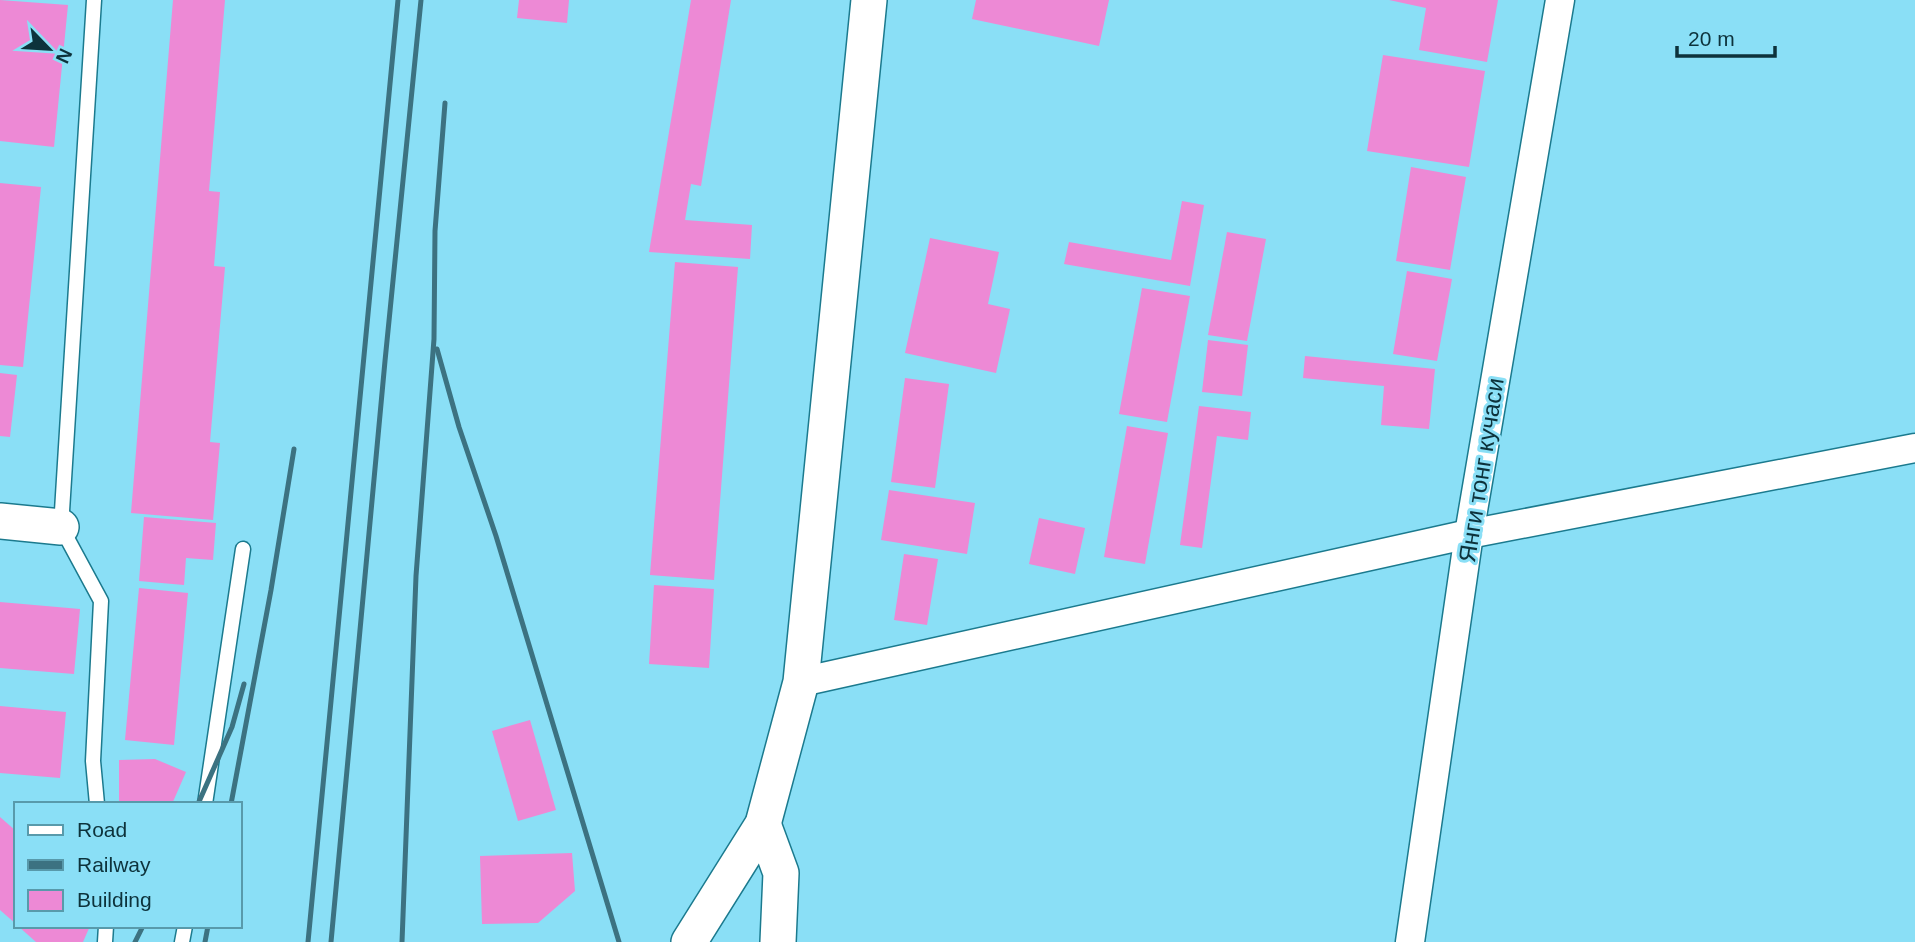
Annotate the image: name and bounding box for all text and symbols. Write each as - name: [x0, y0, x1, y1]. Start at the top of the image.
- north arrow: [14, 14, 84, 84]
- scale bar: [1677, 14, 1775, 58]
- text: 20 m: [1688, 27, 1735, 50]
- text: N: [52, 45, 76, 67]
- street label: Янги тонг кучаси: [1453, 376, 1509, 564]
- legend: [14, 802, 242, 928]
- text: Road: [77, 818, 127, 841]
- text: Railway: [77, 853, 151, 876]
- text: Building: [77, 888, 152, 911]

